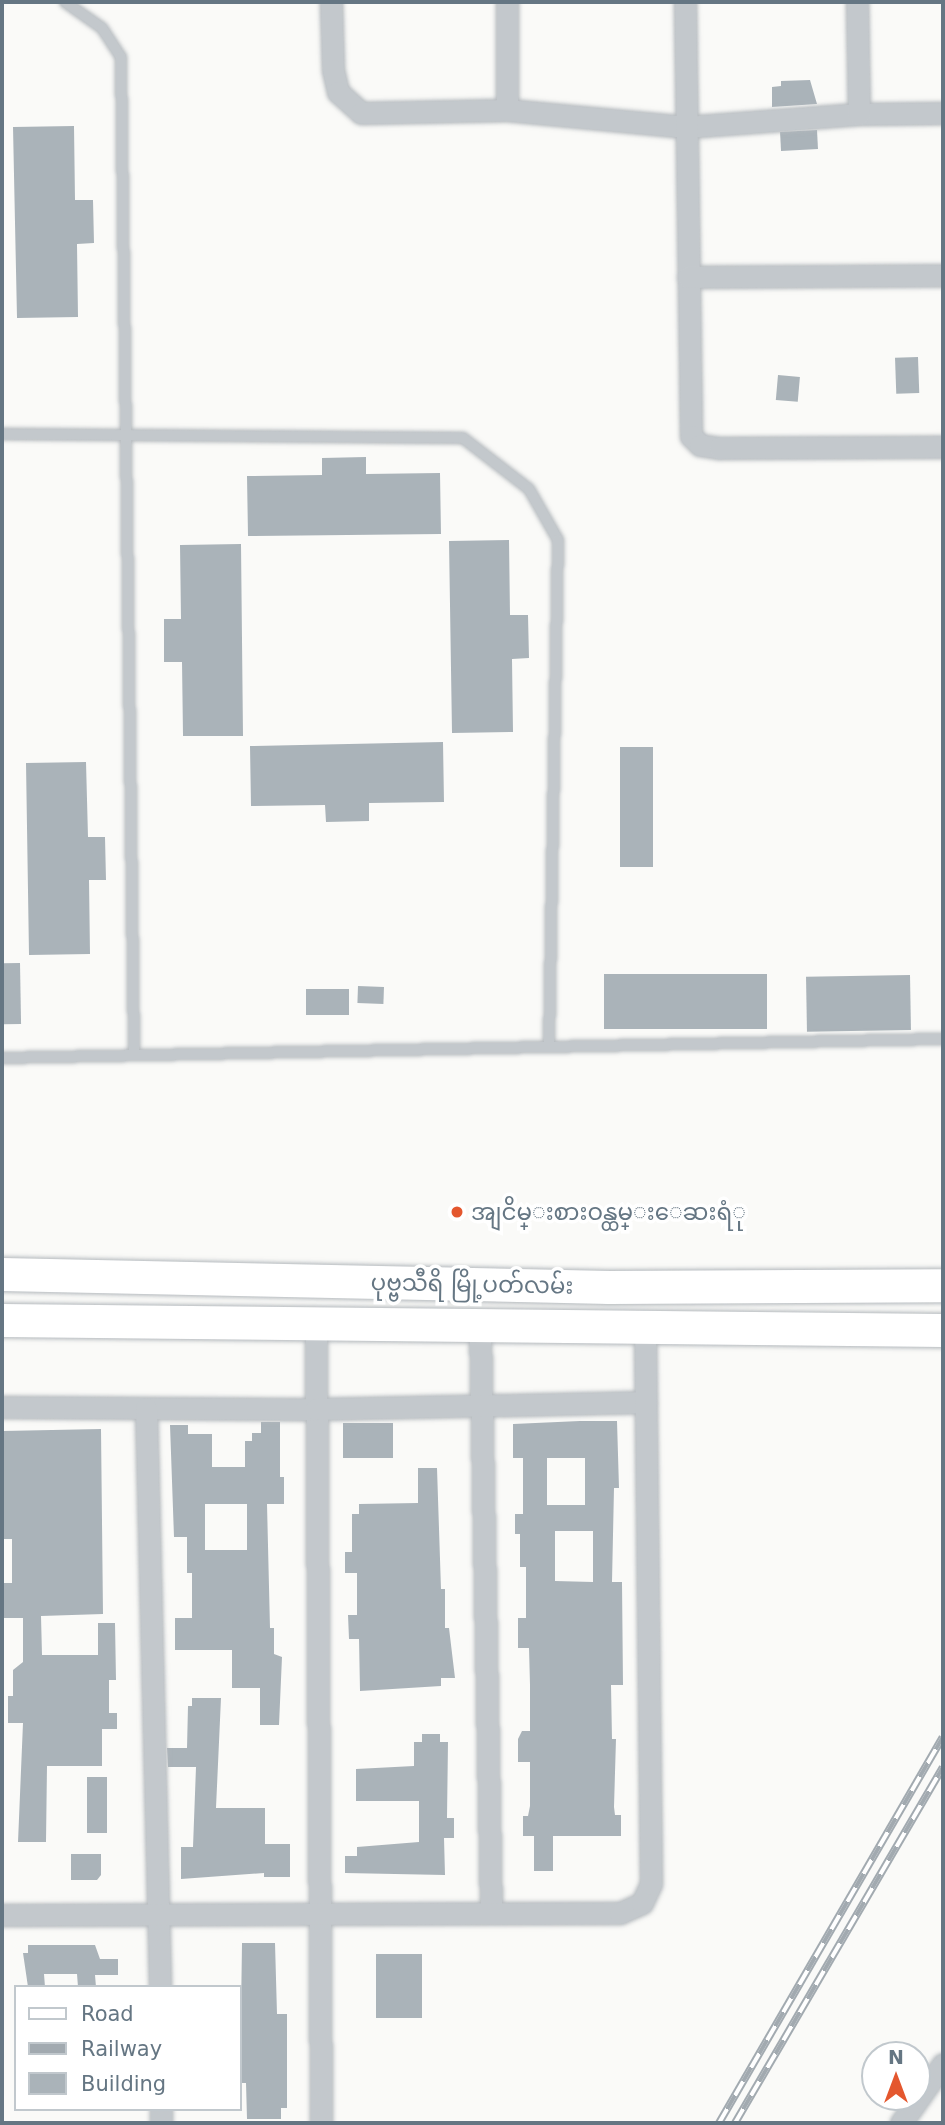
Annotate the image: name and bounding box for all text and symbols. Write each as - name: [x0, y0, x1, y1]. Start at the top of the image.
- place label: အျငိမ္းစားဝန္ထမ္းေဆးရံု: [471, 1198, 746, 1226]
- marker: အျငိမ္းစားဝန္ထမ္းေဆးရံု: [449, 1204, 465, 1220]
- street label: ပုဗ္ဗသီရိ မြို့ပတ်လမ်း: [370, 1268, 574, 1300]
- legend: [14, 1985, 242, 2111]
- text: Road: [81, 2002, 134, 2026]
- text: Railway: [81, 2037, 162, 2061]
- north arrow: [861, 2041, 931, 2111]
- text: N: [888, 2046, 904, 2068]
- text: Building: [81, 2072, 166, 2096]

